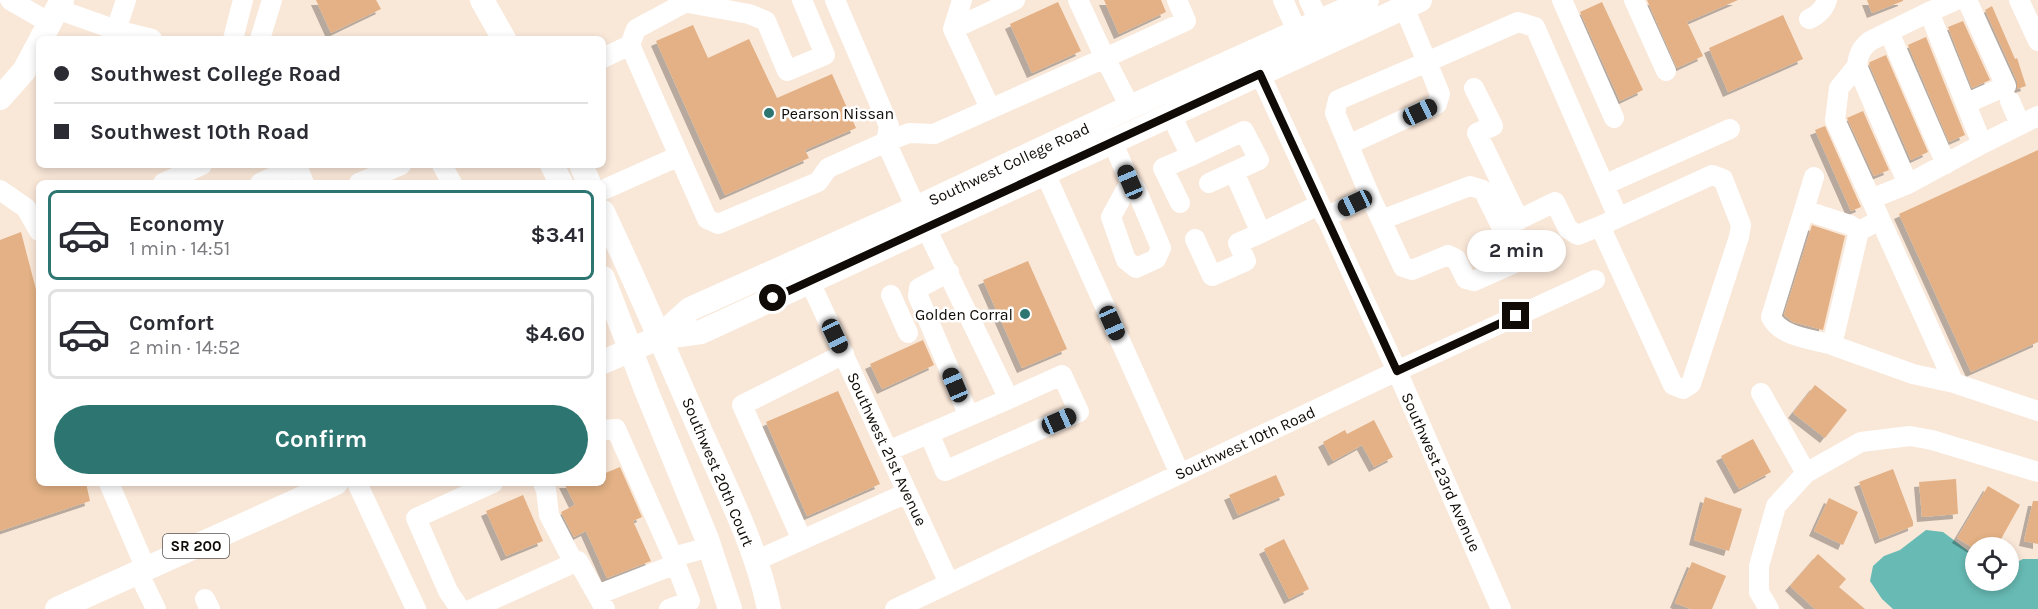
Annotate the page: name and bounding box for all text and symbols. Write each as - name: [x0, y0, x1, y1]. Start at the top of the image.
- text: Southwest College Road: [90, 61, 341, 87]
- car: [1400, 96, 1440, 128]
- place label: Pearson Nissan: [781, 104, 894, 123]
- marker: Pearson Nissan: [762, 106, 776, 120]
- street label: Southwest College Road: [925, 118, 1093, 210]
- text: Southwest 10th Road: [90, 119, 310, 145]
- car: [1115, 162, 1145, 202]
- car: [1335, 187, 1375, 219]
- icon: car: [57, 208, 111, 262]
- text: Economy: [129, 211, 224, 237]
- text: $3.41: [530, 222, 585, 248]
- callout: 2 min: [1466, 229, 1565, 271]
- text: 1 min · 14:51: [129, 237, 230, 260]
- text: 2 min: [1489, 239, 1544, 262]
- route start: [759, 284, 786, 311]
- route end: [1502, 302, 1529, 329]
- car: [1096, 303, 1128, 343]
- place label: Golden Corral: [915, 305, 1013, 324]
- icon: car: [57, 307, 111, 361]
- marker: Golden Corral: [1018, 307, 1032, 321]
- text: Comfort: [129, 310, 214, 336]
- car: [819, 316, 851, 356]
- text: $4.60: [525, 321, 585, 347]
- text: 2 min · 14:52: [129, 336, 240, 359]
- car: [940, 365, 970, 405]
- street label: Southwest 21st Avenue: [843, 369, 931, 529]
- street label: Southwest 23rd Avenue: [1397, 389, 1485, 555]
- street label: Southwest 20th Court: [678, 395, 758, 549]
- street label: Southwest 10th Road: [1172, 402, 1318, 484]
- button: Confirm: [54, 405, 588, 474]
- car: [1039, 405, 1079, 437]
- road number: SR 200: [163, 534, 229, 558]
- map controls: [1965, 537, 2019, 591]
- button: locate: [1965, 537, 2019, 591]

